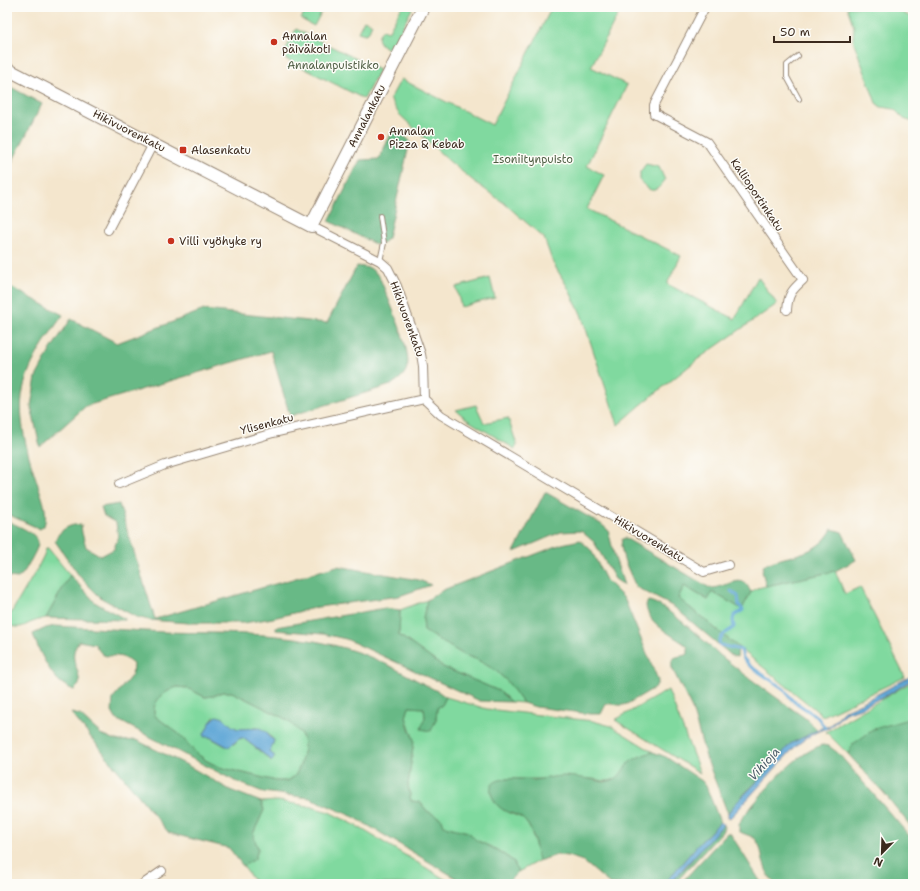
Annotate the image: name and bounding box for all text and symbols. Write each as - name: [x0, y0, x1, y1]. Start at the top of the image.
- scale bar: [774, 18, 850, 44]
- text: 50 m: [780, 24, 810, 40]
- place label: Annalan päiväkoti: [282, 29, 331, 57]
- marker: Annalan päiväkoti: [269, 37, 279, 47]
- park label: Annalanpuistikko: [287, 58, 379, 73]
- street label: Annalankatu: [345, 82, 389, 150]
- street label: Hikivuorenkatu: [90, 106, 168, 156]
- place label: Annalan Pizza & Kebab: [389, 124, 465, 152]
- marker: Annalan Pizza & Kebab: [376, 132, 386, 142]
- place label: Alasenkatu: [191, 143, 251, 158]
- marker: Alasenkatu: [178, 145, 188, 155]
- park label: Isoniitynpuisto: [493, 152, 573, 167]
- street label: Kallioportinkatu: [727, 155, 787, 235]
- place label: Villi vyöhyke ry: [179, 234, 262, 249]
- marker: Villi vyöhyke ry: [166, 236, 176, 246]
- street label: Hikivuorenkatu: [386, 279, 428, 359]
- street label: Ylisenkatu: [239, 410, 295, 438]
- street label: Hikivuorenkatu: [611, 512, 687, 566]
- water label: Vihioja: [745, 744, 783, 784]
- north arrow: [862, 833, 902, 873]
- text: N: [871, 853, 885, 870]

